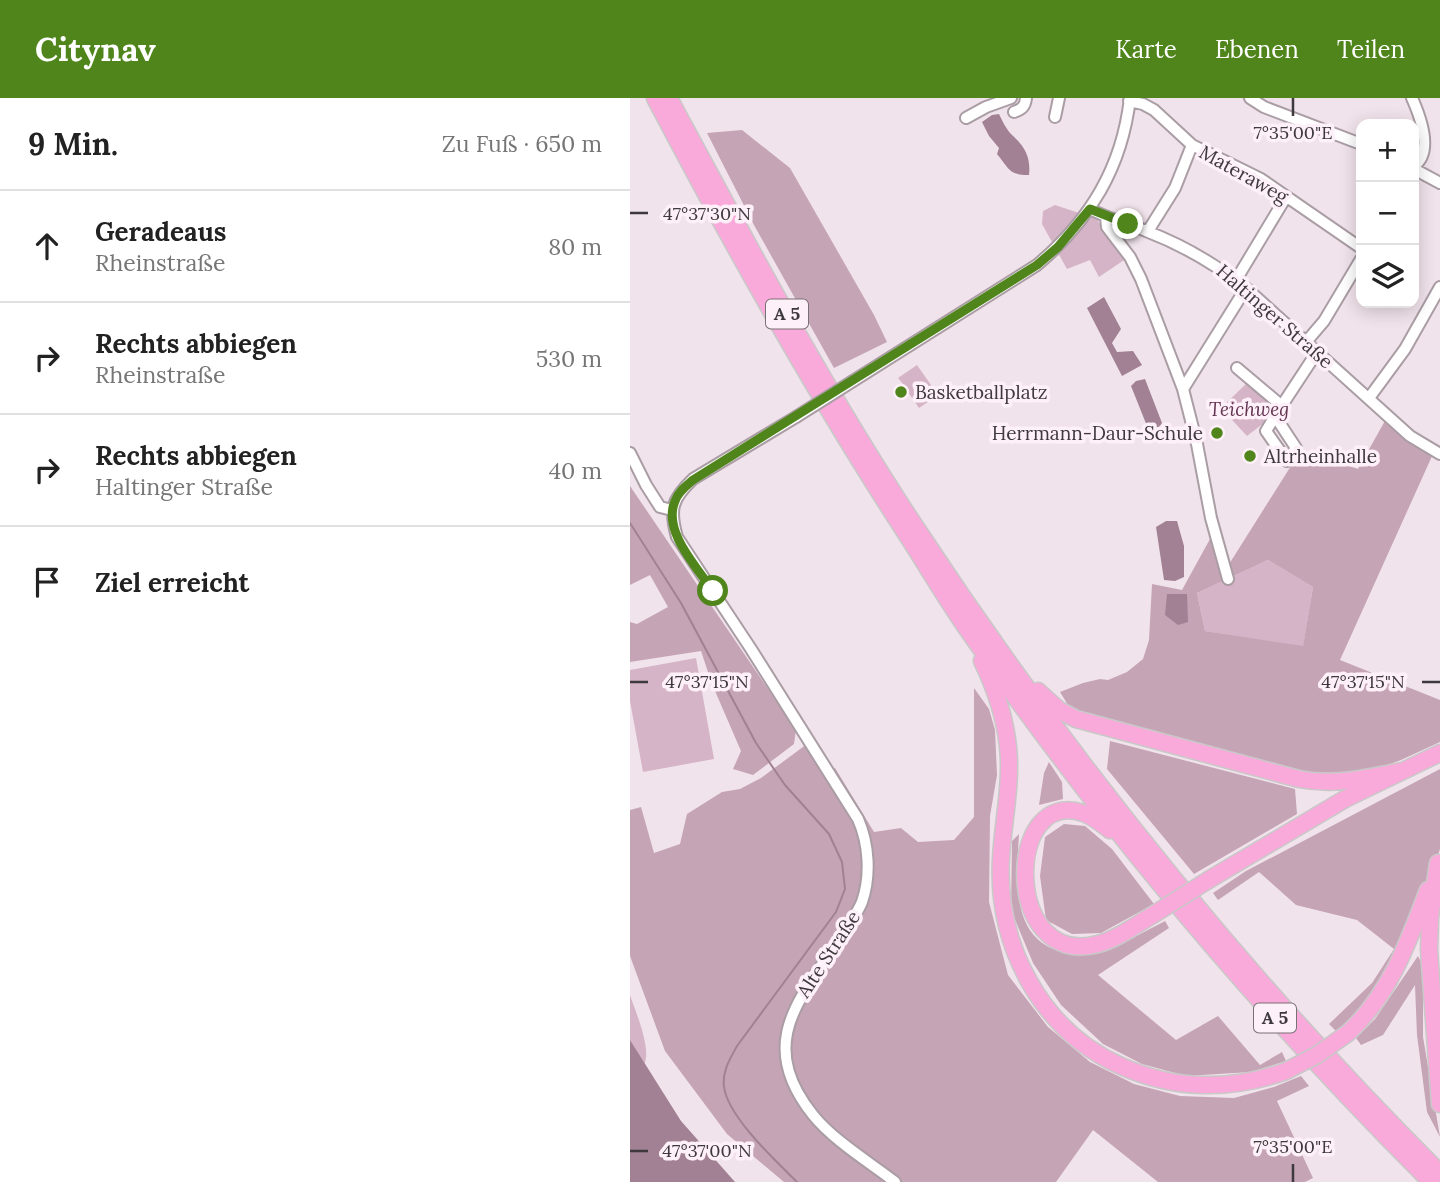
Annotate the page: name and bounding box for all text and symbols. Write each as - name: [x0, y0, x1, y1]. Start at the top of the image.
- text: Citynav: [35, 28, 156, 70]
- text: Karte: [1115, 34, 1177, 65]
- text: Ebenen: [1215, 34, 1299, 65]
- text: Teilen: [1337, 34, 1405, 65]
- map controls: [1356, 119, 1419, 308]
- button: +: [1356, 119, 1419, 182]
- text: 7°35'00"E: [1254, 121, 1332, 144]
- text: 9 Min.: [28, 125, 118, 163]
- text: Zu Fuß · 650 m: [442, 129, 602, 158]
- street label: Materaweg: [1195, 140, 1293, 209]
- button: −: [1356, 182, 1419, 245]
- text: 47°37'30"N: [663, 202, 751, 225]
- route end: [1112, 208, 1143, 239]
- text: Geradeaus: [95, 215, 226, 248]
- icon: ahead: [28, 227, 66, 265]
- text: 80 m: [548, 232, 602, 261]
- button: layers: [1356, 245, 1419, 308]
- text: Rheinstraße: [95, 248, 225, 277]
- street label: Haltinger Straße: [1212, 259, 1338, 373]
- road number: A 5: [766, 300, 808, 328]
- text: Rechts abbiegen: [95, 327, 297, 360]
- icon: right: [28, 339, 66, 377]
- text: 530 m: [536, 344, 602, 373]
- text: Rheinstraße: [95, 360, 225, 389]
- place label: Basketballplatz: [915, 380, 1047, 404]
- marker: Basketballplatz: [893, 384, 909, 400]
- park label: Teichweg: [1209, 397, 1289, 421]
- place label: Herrmann-Daur-Schule: [992, 421, 1203, 445]
- marker: Herrmann-Daur-Schule: [1209, 425, 1225, 441]
- text: Rechts abbiegen: [95, 439, 297, 472]
- place label: Altrheinhalle: [1263, 444, 1377, 468]
- marker: Altrheinhalle: [1242, 448, 1258, 464]
- icon: right: [28, 451, 66, 489]
- text: 40 m: [549, 456, 602, 485]
- text: Haltinger Straße: [95, 472, 273, 501]
- icon: arrive: [28, 563, 66, 601]
- text: Ziel erreicht: [95, 566, 249, 599]
- route start: [697, 575, 728, 606]
- text: 47°37'15"N: [665, 670, 749, 693]
- text: 47°37'15"N: [1321, 670, 1405, 693]
- street label: Alte Straße: [790, 906, 865, 1003]
- road number: A 5: [1254, 1003, 1296, 1032]
- text: 7°35'00"E: [1254, 1135, 1332, 1158]
- text: 47°37'00"N: [662, 1139, 752, 1162]

